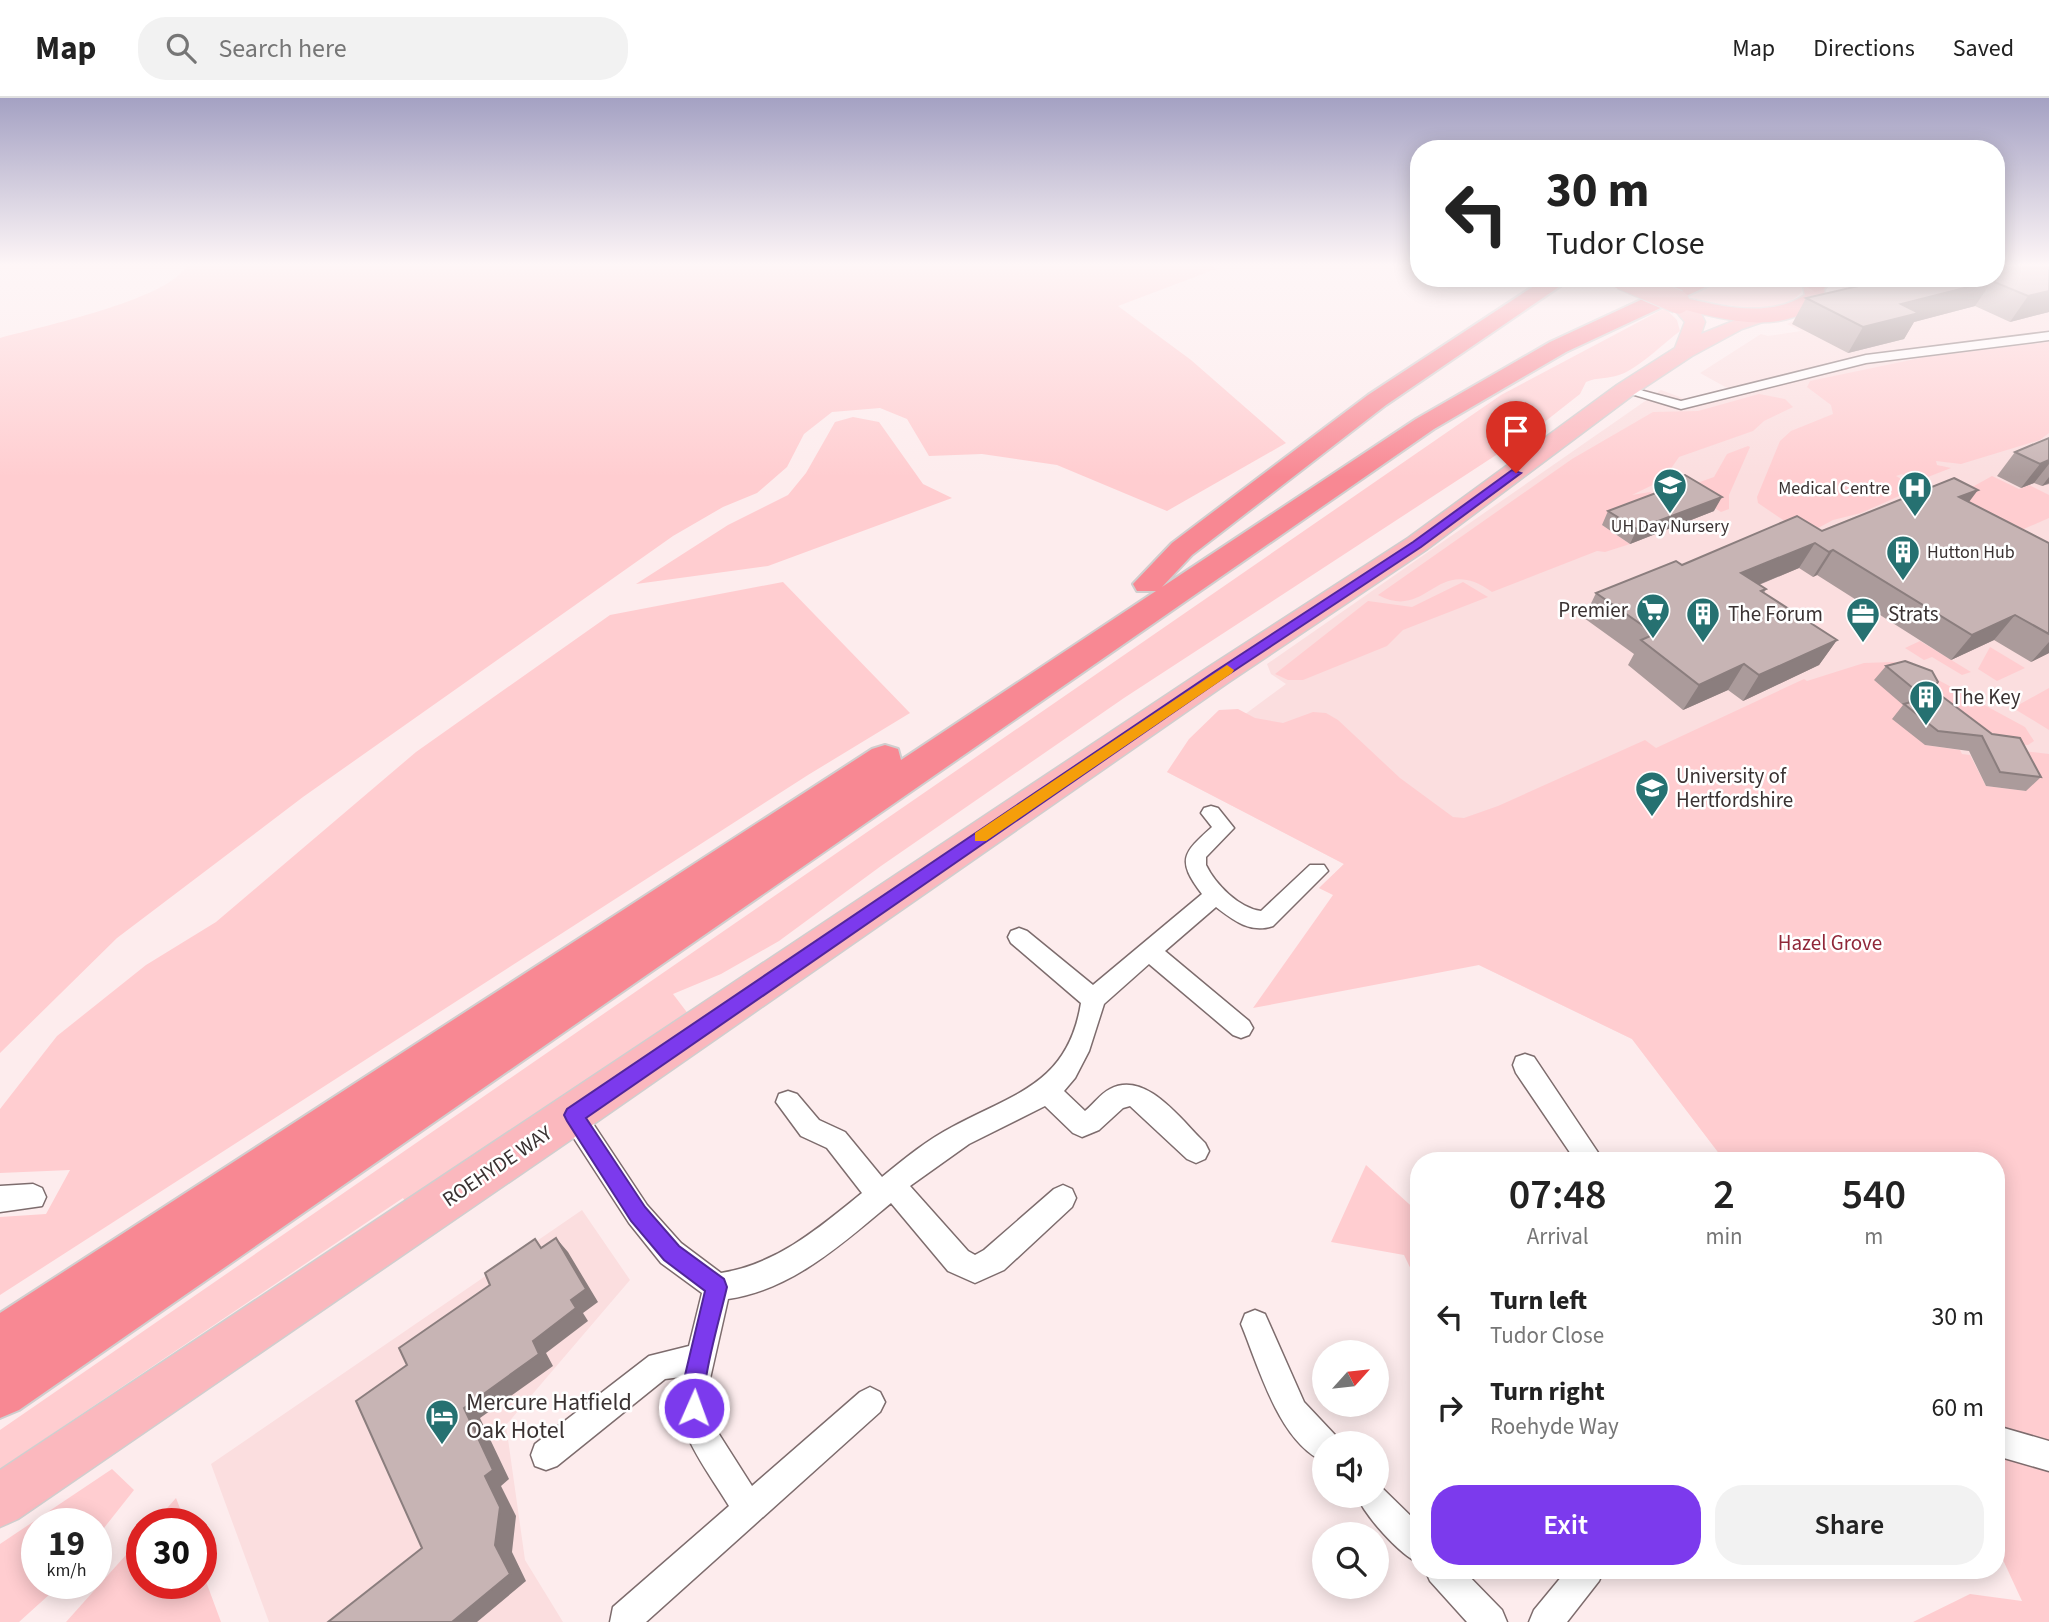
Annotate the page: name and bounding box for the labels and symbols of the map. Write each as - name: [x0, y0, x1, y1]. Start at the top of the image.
- pin: [1486, 401, 1546, 473]
- school or university icon: UH Day Nursery: [1651, 466, 1689, 515]
- hospital icon: Medical Centre: [1896, 469, 1934, 518]
- place label: Medical Centre: [1778, 476, 1890, 501]
- place label: UH Day Nursery: [1611, 514, 1730, 539]
- building icon: Hutton Hub: [1884, 533, 1922, 582]
- place label: Hutton Hub: [1927, 540, 2015, 565]
- supermarket icon: Premier: [1634, 591, 1672, 640]
- place label: Premier: [1558, 595, 1629, 625]
- building icon: The Forum: [1684, 595, 1722, 644]
- office icon: Strats: [1844, 595, 1882, 644]
- place label: The Forum: [1728, 599, 1823, 629]
- place label: Strats: [1888, 599, 1939, 629]
- building icon: The Key: [1907, 678, 1945, 727]
- place label: The Key: [1951, 682, 2021, 712]
- place label: University of Hertfordshire: [1676, 761, 1793, 815]
- school or university icon: University of Hertfordshire: [1633, 769, 1671, 818]
- park label: Hazel Grove: [1778, 928, 1882, 958]
- street label: ROEHYDE WAY: [436, 1118, 559, 1214]
- north arrow: [1312, 1340, 1390, 1418]
- position arrow: [657, 1371, 731, 1445]
- place label: Mercure Hatfield Oak Hotel: [466, 1385, 632, 1448]
- hotel icon: Mercure Hatfield Oak Hotel: [423, 1397, 461, 1446]
- speed limit sign: 30: [126, 1508, 217, 1599]

